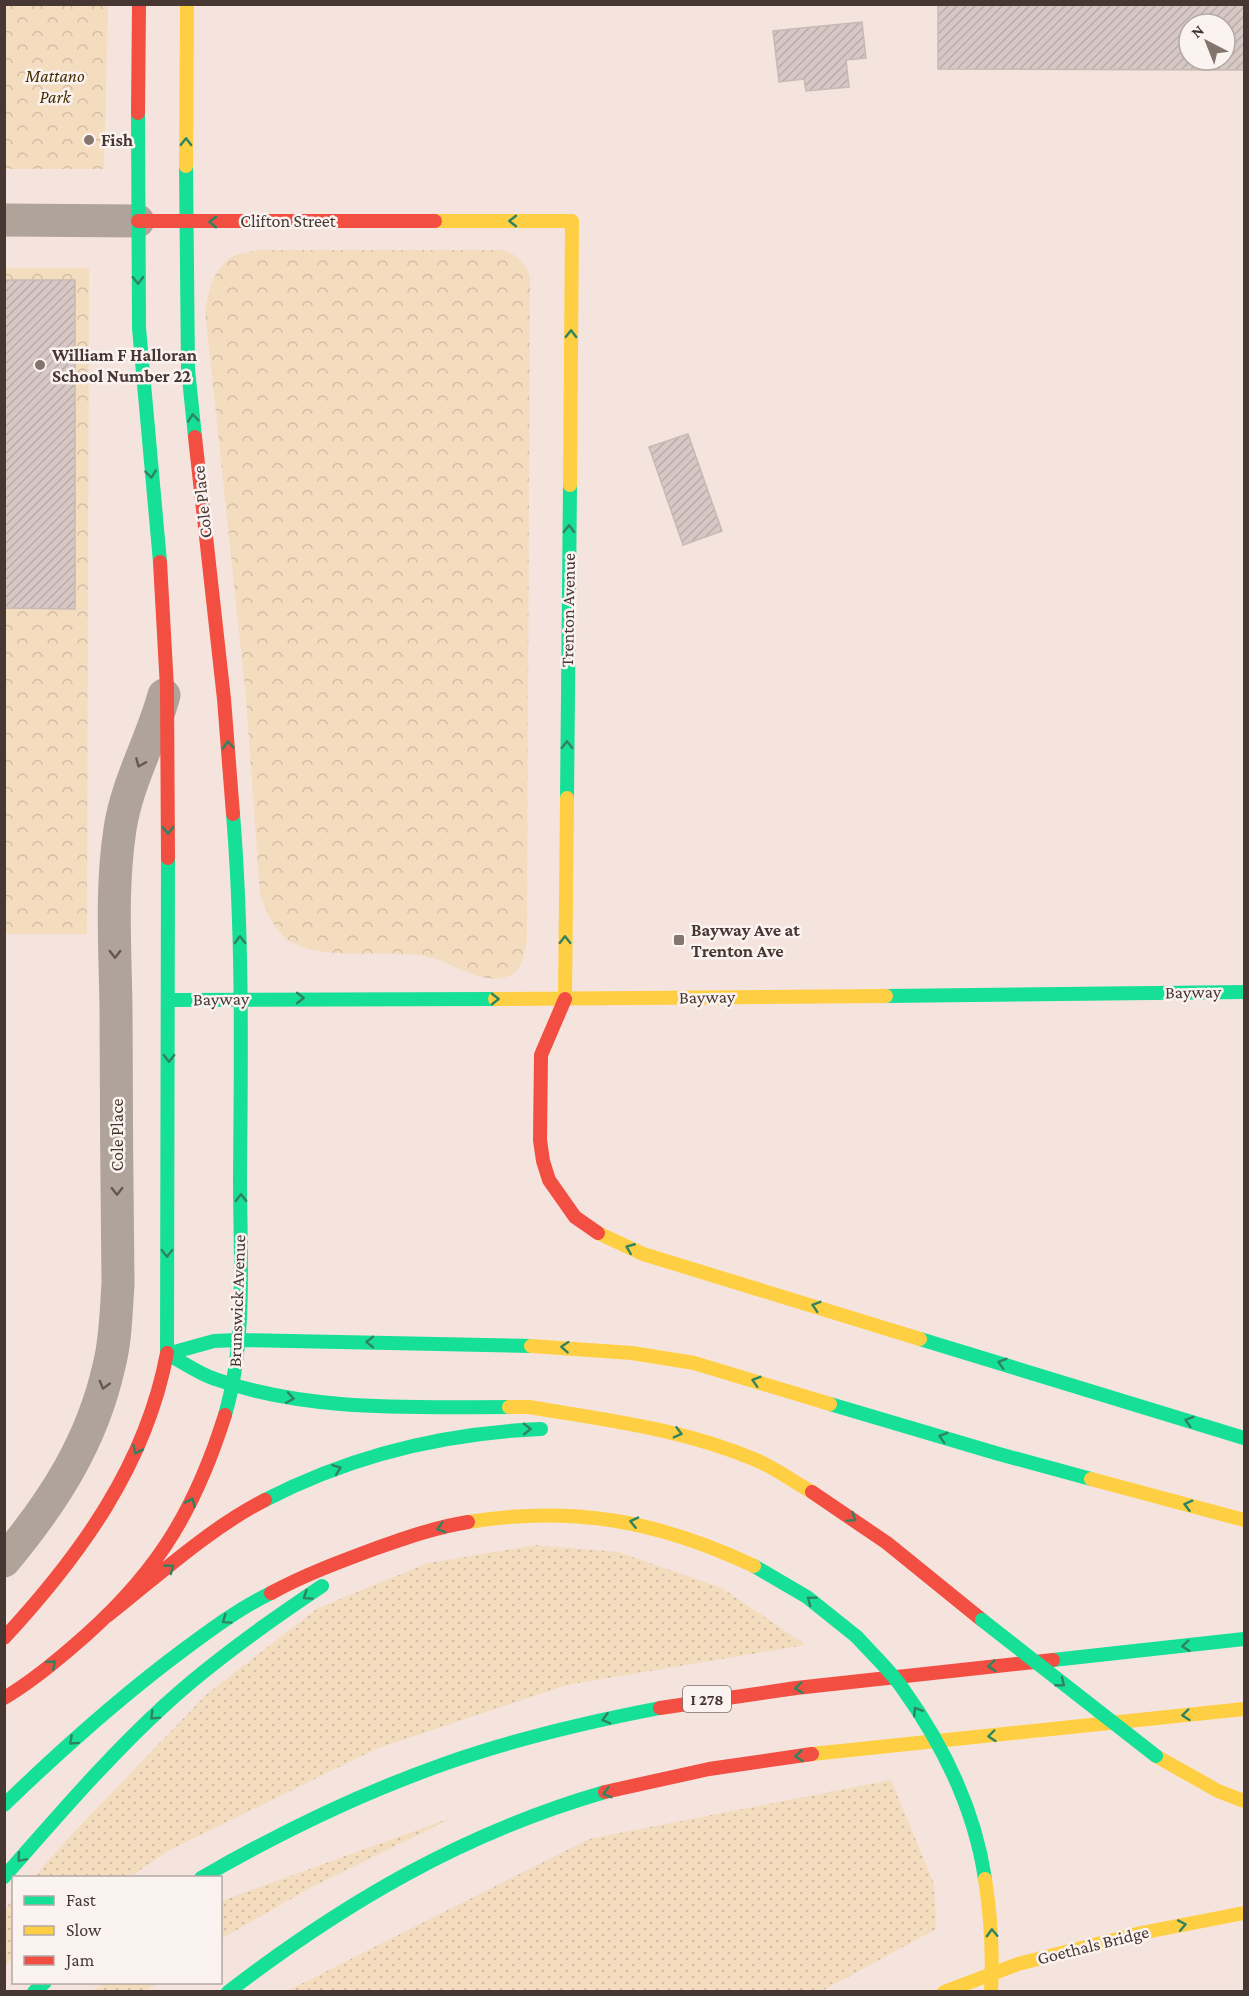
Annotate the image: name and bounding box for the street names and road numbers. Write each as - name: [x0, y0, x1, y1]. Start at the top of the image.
- street label: Clifton Street: [240, 211, 337, 231]
- street label: Cole Place: [188, 465, 216, 539]
- street label: Trenton Avenue: [557, 553, 579, 667]
- street label: Bayway: [1165, 981, 1222, 1002]
- street label: Bayway: [679, 986, 736, 1007]
- street label: Bayway: [193, 988, 250, 1009]
- street label: Cole Place: [107, 1098, 127, 1171]
- street label: Brunswick Avenue: [225, 1234, 249, 1368]
- road number: I 278: [683, 1686, 731, 1712]
- street label: Goethals Bridge: [1035, 1921, 1151, 1969]

